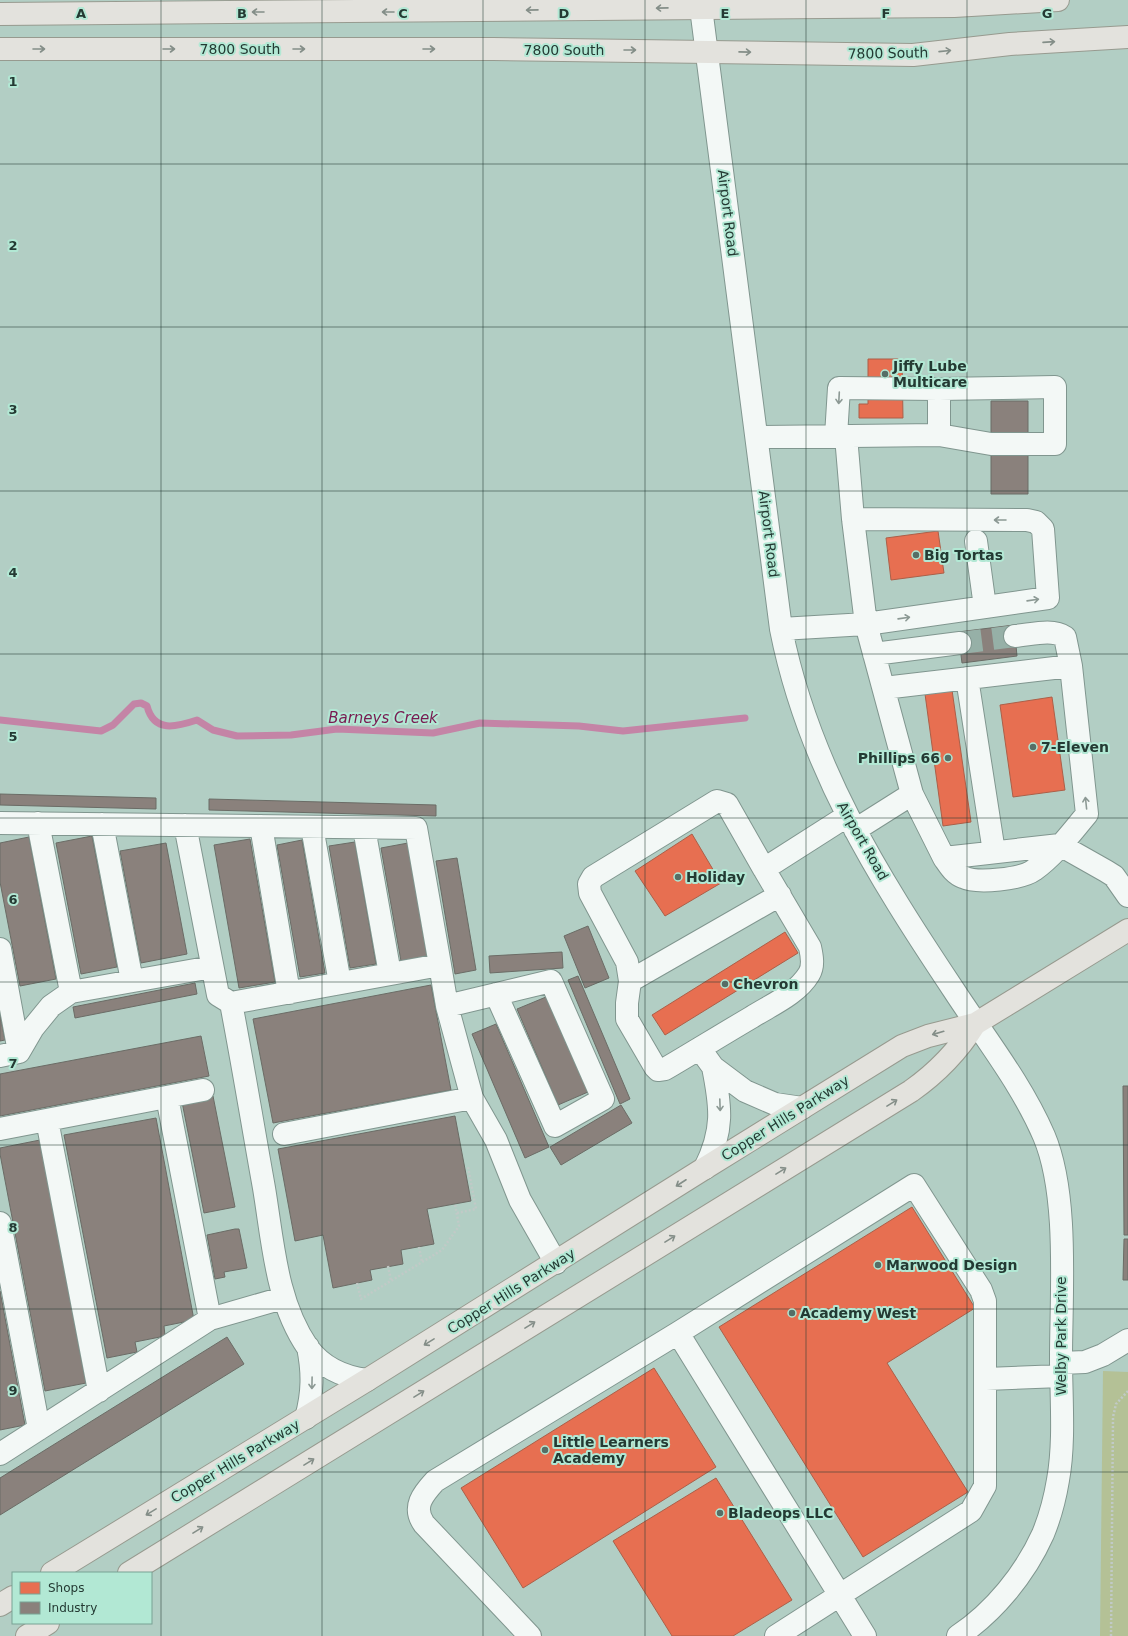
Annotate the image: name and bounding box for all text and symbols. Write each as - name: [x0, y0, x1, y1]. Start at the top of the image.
- one-way arrow: [656, 4, 669, 12]
- text: A: [76, 6, 86, 21]
- text: B: [237, 6, 247, 21]
- text: C: [398, 6, 408, 21]
- text: D: [559, 6, 570, 21]
- text: E: [721, 6, 729, 21]
- text: F: [882, 6, 890, 21]
- text: G: [1042, 6, 1052, 21]
- one-way arrow: [526, 7, 539, 14]
- one-way arrow: [252, 8, 265, 16]
- one-way arrow: [382, 8, 395, 16]
- one-way arrow: [1042, 38, 1055, 46]
- street label: 7800 South: [200, 41, 280, 57]
- street label: 7800 South: [524, 42, 604, 58]
- street label: 7800 South: [847, 44, 929, 62]
- one-way arrow: [32, 45, 45, 53]
- one-way arrow: [162, 45, 175, 53]
- one-way arrow: [292, 45, 305, 53]
- one-way arrow: [422, 45, 435, 53]
- one-way arrow: [623, 46, 636, 54]
- one-way arrow: [938, 47, 951, 55]
- one-way arrow: [739, 48, 752, 56]
- text: 1: [8, 74, 18, 89]
- street label: Airport Road: [715, 169, 741, 257]
- text: 2: [8, 238, 18, 253]
- place label: Jiffy Lube Multicare: [892, 358, 967, 390]
- marker: Jiffy Lube Multicare: [880, 369, 890, 379]
- one-way arrow: [835, 391, 842, 404]
- text: 3: [8, 402, 18, 417]
- street label: Airport Road: [756, 490, 782, 578]
- one-way arrow: [994, 516, 1007, 524]
- place label: Big Tortas: [924, 547, 1003, 563]
- marker: Big Tortas: [911, 550, 921, 560]
- text: 4: [8, 565, 18, 580]
- one-way arrow: [1026, 596, 1039, 604]
- one-way arrow: [897, 614, 910, 622]
- water label: Barneys Creek: [328, 709, 439, 727]
- text: 5: [8, 729, 18, 744]
- place label: 7-Eleven: [1041, 739, 1109, 755]
- marker: 7-Eleven: [1028, 742, 1038, 752]
- place label: Phillips 66: [858, 750, 940, 766]
- marker: Phillips 66: [943, 753, 953, 763]
- one-way arrow: [1082, 797, 1090, 810]
- street label: Airport Road: [834, 799, 892, 883]
- place label: Holiday: [686, 869, 745, 885]
- marker: Holiday: [673, 872, 683, 882]
- text: 6: [8, 892, 18, 907]
- place label: Chevron: [733, 976, 798, 992]
- marker: Chevron: [720, 979, 730, 989]
- one-way arrow: [931, 1030, 944, 1037]
- text: 7: [8, 1056, 18, 1071]
- street label: Copper Hills Parkway: [718, 1072, 852, 1164]
- one-way arrow: [716, 1098, 723, 1111]
- one-way arrow: [886, 1098, 898, 1106]
- one-way arrow: [775, 1166, 787, 1174]
- one-way arrow: [676, 1179, 687, 1187]
- text: 8: [8, 1220, 18, 1235]
- one-way arrow: [664, 1235, 675, 1243]
- street label: Copper Hills Parkway: [444, 1245, 578, 1337]
- place label: Marwood Design: [886, 1257, 1018, 1273]
- marker: Marwood Design: [873, 1260, 883, 1270]
- street label: Welby Park Drive: [1053, 1276, 1069, 1396]
- place label: Academy West: [800, 1305, 916, 1321]
- marker: Academy West: [787, 1308, 797, 1318]
- one-way arrow: [524, 1321, 536, 1329]
- one-way arrow: [424, 1338, 435, 1346]
- one-way arrow: [308, 1376, 316, 1389]
- text: 9: [8, 1383, 18, 1398]
- one-way arrow: [413, 1389, 425, 1397]
- street label: Copper Hills Parkway: [168, 1416, 302, 1506]
- place label: Little Learners Academy: [553, 1434, 669, 1466]
- marker: Little Learners Academy: [540, 1445, 550, 1455]
- one-way arrow: [303, 1458, 314, 1466]
- place label: Bladeops LLC: [728, 1505, 833, 1521]
- marker: Bladeops LLC: [715, 1508, 725, 1518]
- one-way arrow: [145, 1509, 157, 1517]
- one-way arrow: [192, 1526, 204, 1534]
- legend: [12, 1572, 152, 1624]
- text: Shops: [48, 1581, 84, 1595]
- text: Industry: [48, 1601, 97, 1615]

